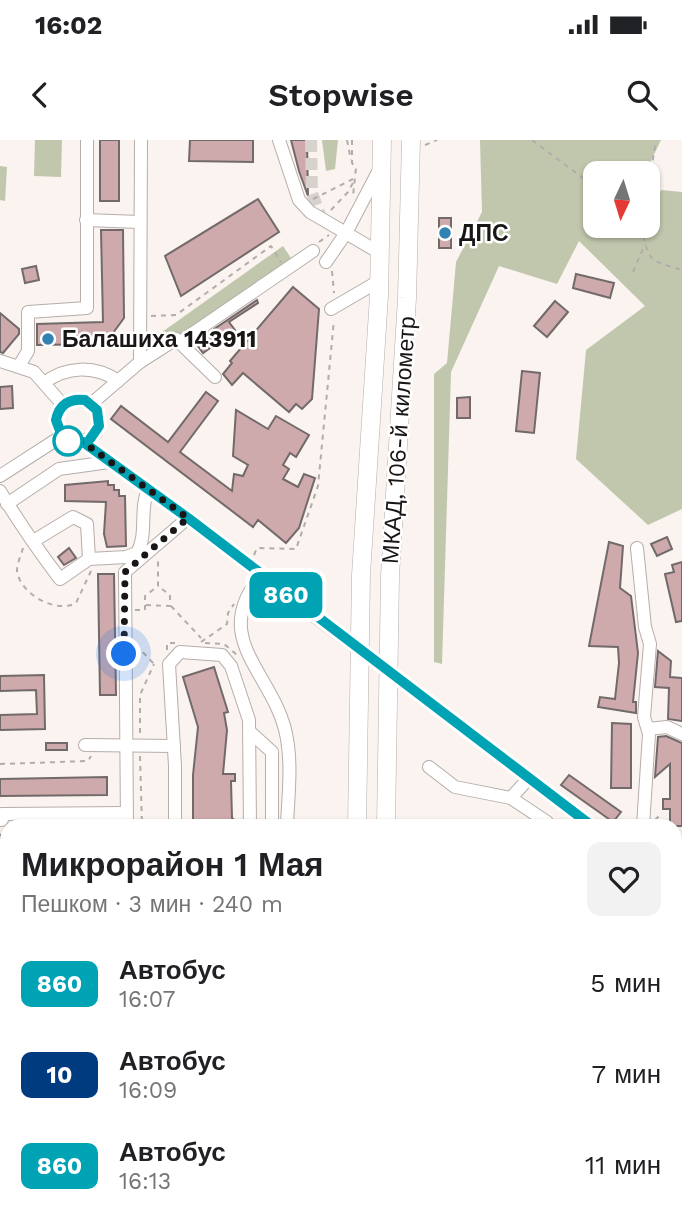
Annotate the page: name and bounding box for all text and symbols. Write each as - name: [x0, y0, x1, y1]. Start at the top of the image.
- text: 16:02: [35, 10, 102, 40]
- icon: back: [21, 76, 59, 114]
- text: Stopwise: [268, 76, 414, 114]
- icon: search: [623, 76, 661, 114]
- north arrow: [583, 161, 660, 238]
- map controls: [583, 161, 660, 238]
- place label: ДПС: [459, 220, 509, 247]
- marker: ДПС: [437, 225, 453, 241]
- street label: МКАД, 106-й километр: [377, 315, 421, 565]
- place label: Балашиха 143911: [62, 326, 256, 353]
- marker: Балашиха 143911: [40, 331, 56, 347]
- unlabelled marker: [53, 426, 83, 456]
- line badge: 860: [246, 572, 326, 618]
- text: 860: [263, 581, 309, 609]
- your location: [106, 636, 141, 671]
- button: heart: [587, 842, 661, 916]
- text: Микрорайон 1 Мая: [21, 845, 324, 884]
- text: Пешком · 3 мин · 240 m: [21, 891, 283, 918]
- text: Автобус: [119, 955, 226, 985]
- text: 5 мин: [590, 968, 661, 998]
- text: 860: [37, 970, 82, 998]
- text: 16:07: [119, 986, 176, 1013]
- text: Автобус: [119, 1046, 226, 1076]
- text: 7 мин: [592, 1059, 661, 1089]
- text: 10: [47, 1061, 72, 1089]
- text: 16:09: [119, 1077, 177, 1104]
- text: Автобус: [119, 1137, 226, 1167]
- text: 11 мин: [585, 1150, 661, 1180]
- text: 860: [37, 1152, 82, 1180]
- text: 16:13: [119, 1168, 171, 1195]

